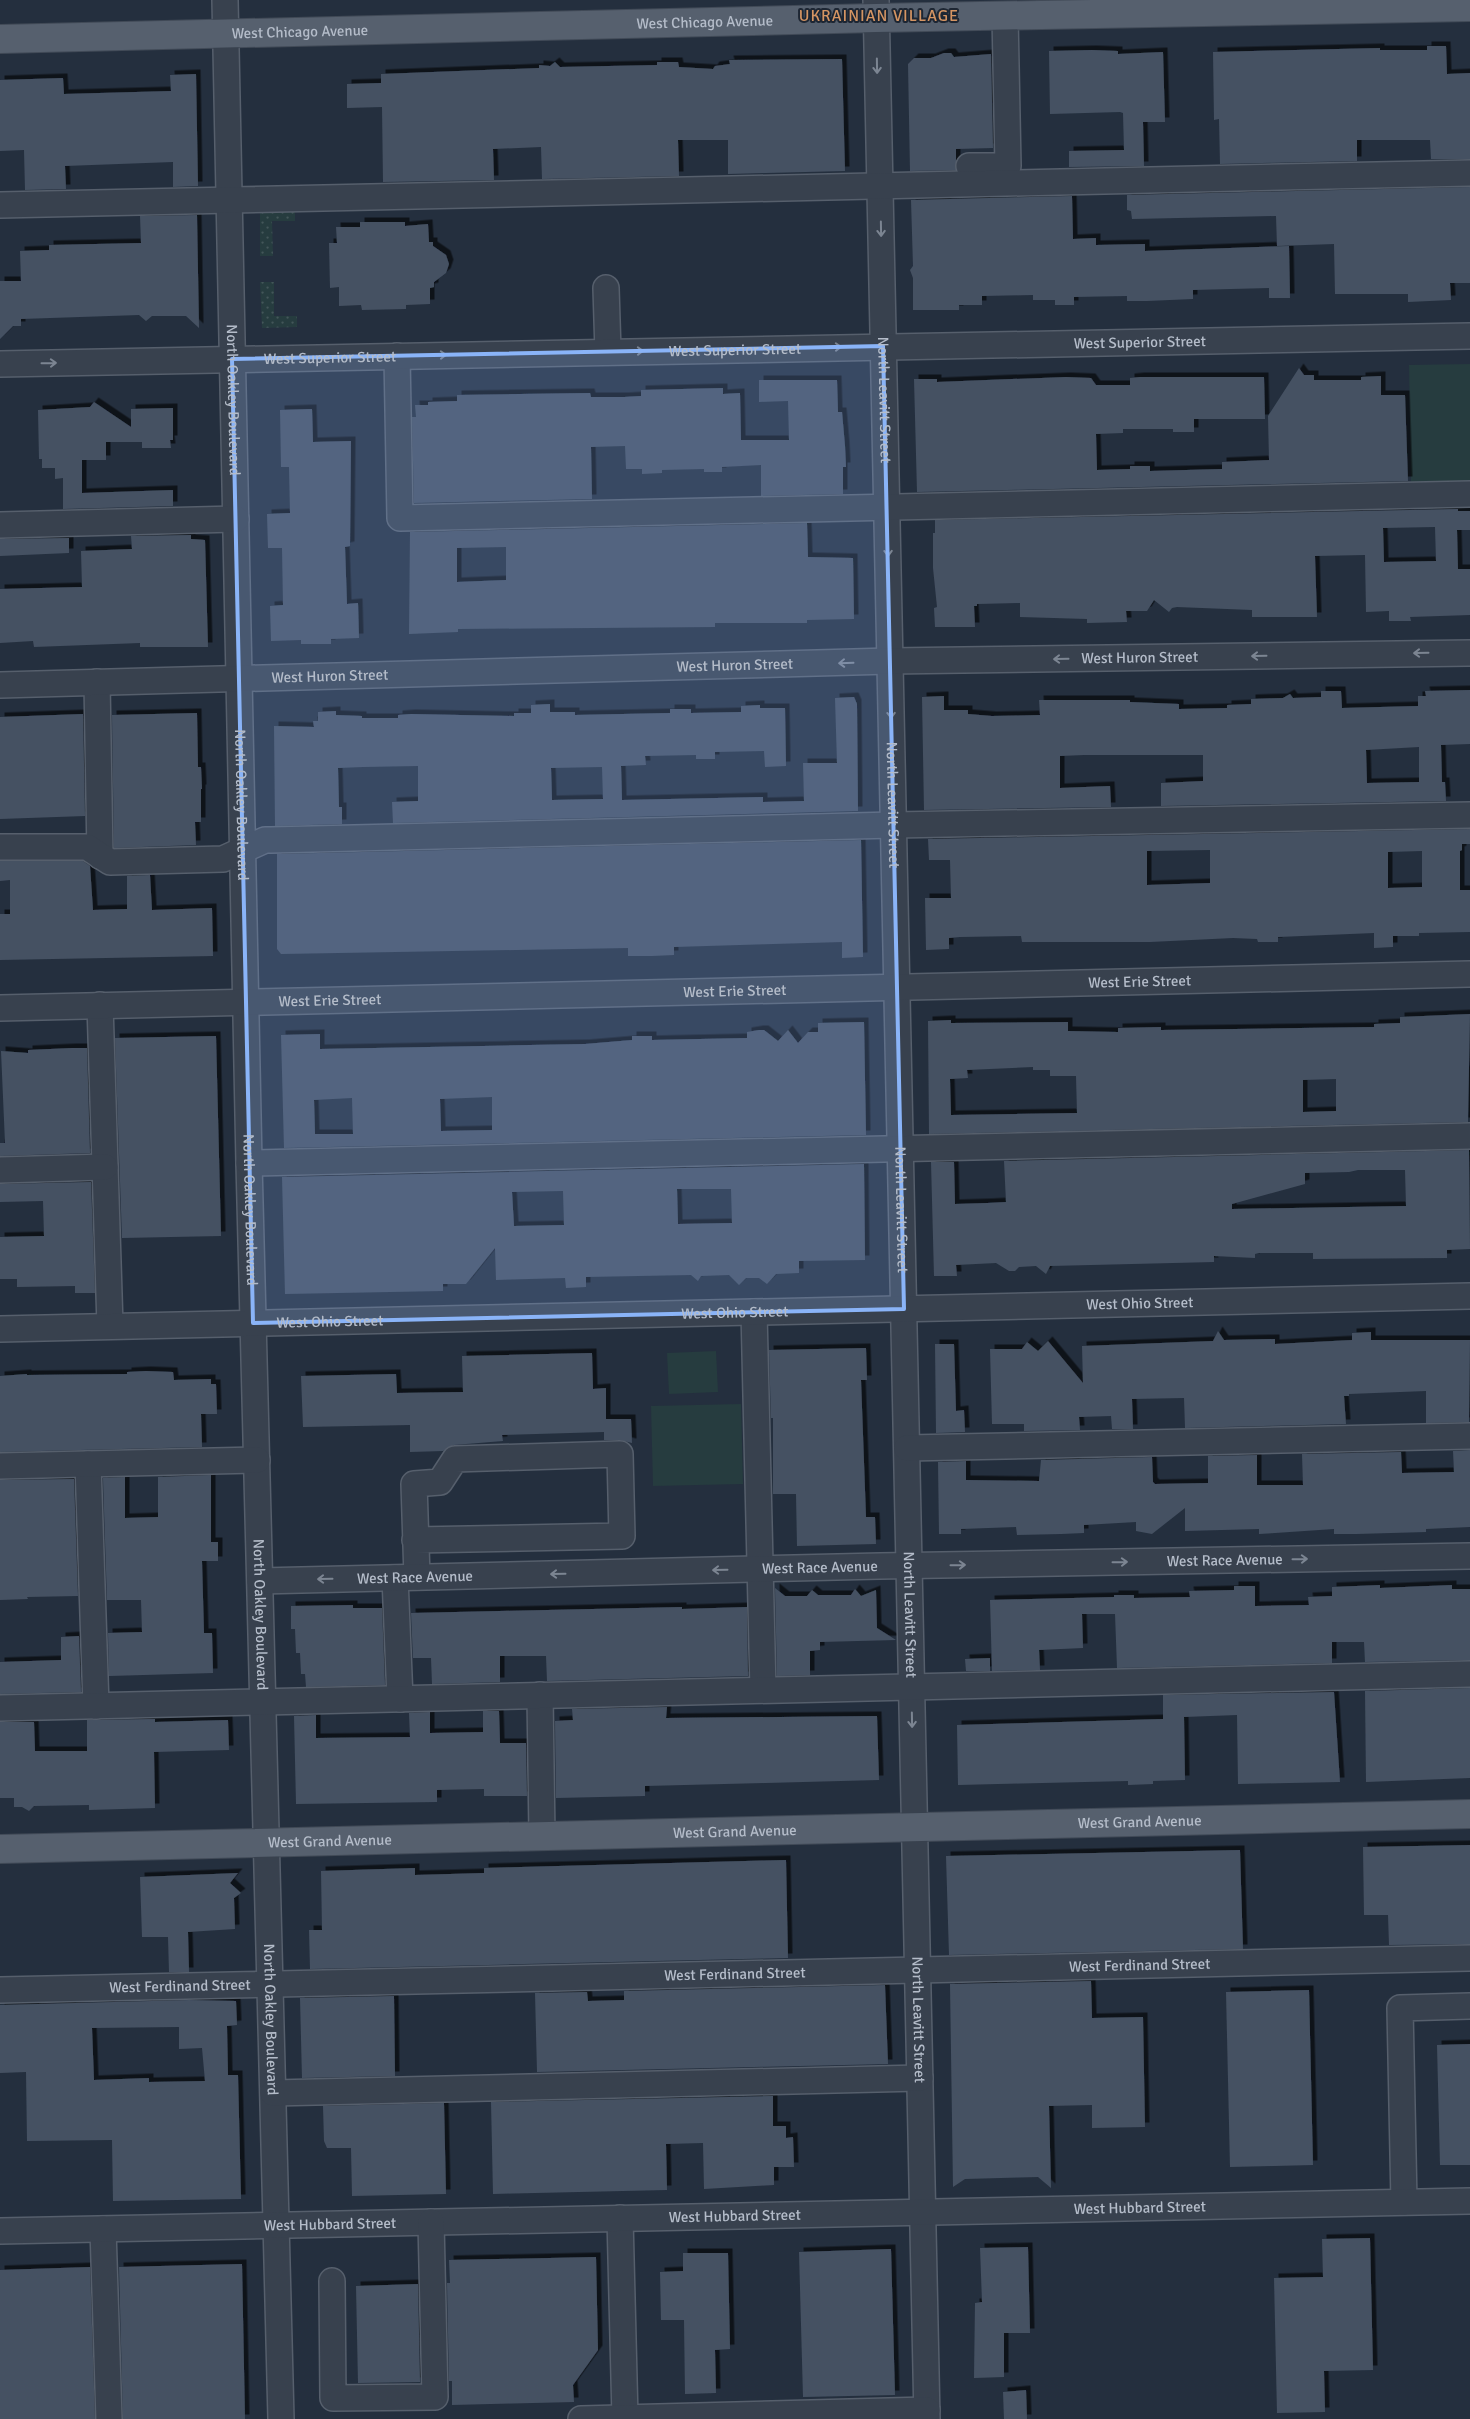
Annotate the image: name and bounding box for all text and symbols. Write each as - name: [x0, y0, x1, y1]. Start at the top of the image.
- district label: UKRAINIAN VILLAGE: [799, 6, 959, 26]
- street label: West Chicago Avenue: [636, 11, 773, 33]
- street label: West Chicago Avenue: [231, 21, 368, 42]
- one-way arrow: [873, 58, 882, 74]
- one-way arrow: [876, 220, 886, 237]
- street label: North Oakley Boulevard: [223, 324, 244, 476]
- street label: West Superior Street: [1073, 332, 1206, 353]
- street label: North Leavitt Street: [874, 336, 895, 463]
- street label: West Superior Street: [668, 340, 801, 360]
- one-way arrow: [825, 342, 841, 352]
- one-way arrow: [628, 346, 644, 356]
- street label: West Superior Street: [264, 347, 396, 368]
- one-way arrow: [430, 350, 446, 360]
- one-way arrow: [40, 358, 56, 368]
- one-way arrow: [883, 540, 893, 556]
- street label: West Huron Street: [1081, 648, 1198, 667]
- one-way arrow: [1414, 649, 1430, 658]
- one-way arrow: [1251, 651, 1268, 661]
- one-way arrow: [1054, 654, 1070, 664]
- street label: West Huron Street: [676, 655, 793, 676]
- one-way arrow: [839, 658, 855, 668]
- street label: West Huron Street: [271, 666, 389, 687]
- one-way arrow: [886, 702, 896, 719]
- street label: North Oakley Boulevard: [231, 729, 252, 881]
- street label: North Leavitt Street: [883, 741, 903, 868]
- street label: West Erie Street: [1088, 971, 1191, 992]
- street label: West Erie Street: [683, 981, 787, 1001]
- street label: West Erie Street: [278, 990, 382, 1011]
- street label: North Oakley Boulevard: [239, 1134, 261, 1286]
- street label: North Leavitt Street: [891, 1146, 912, 1273]
- street label: West Ohio Street: [1086, 1293, 1193, 1314]
- street label: West Ohio Street: [681, 1302, 789, 1323]
- street label: West Ohio Street: [276, 1311, 384, 1332]
- street label: North Oakley Boulevard: [250, 1539, 271, 1691]
- street label: West Race Avenue: [1167, 1550, 1283, 1570]
- street label: North Leavitt Street: [900, 1551, 920, 1678]
- one-way arrow: [1292, 1554, 1308, 1564]
- street label: West Race Avenue: [762, 1557, 878, 1578]
- one-way arrow: [1112, 1557, 1128, 1567]
- one-way arrow: [949, 1560, 965, 1570]
- one-way arrow: [712, 1565, 728, 1575]
- street label: West Race Avenue: [357, 1567, 473, 1588]
- one-way arrow: [550, 1569, 566, 1579]
- one-way arrow: [318, 1574, 334, 1584]
- one-way arrow: [908, 1711, 917, 1727]
- street label: West Grand Avenue: [1078, 1811, 1202, 1832]
- street label: West Grand Avenue: [673, 1821, 797, 1842]
- street label: West Grand Avenue: [268, 1831, 392, 1852]
- street label: North Oakley Boulevard: [260, 1943, 282, 2096]
- street label: West Ferdinand Street: [1069, 1955, 1211, 1976]
- street label: North Leavitt Street: [908, 1956, 929, 2083]
- street label: West Ferdinand Street: [664, 1963, 806, 1985]
- street label: West Ferdinand Street: [109, 1976, 251, 1997]
- street label: West Hubbard Street: [1073, 2197, 1206, 2218]
- street label: West Hubbard Street: [668, 2206, 801, 2226]
- street label: West Hubbard Street: [264, 2214, 396, 2235]

